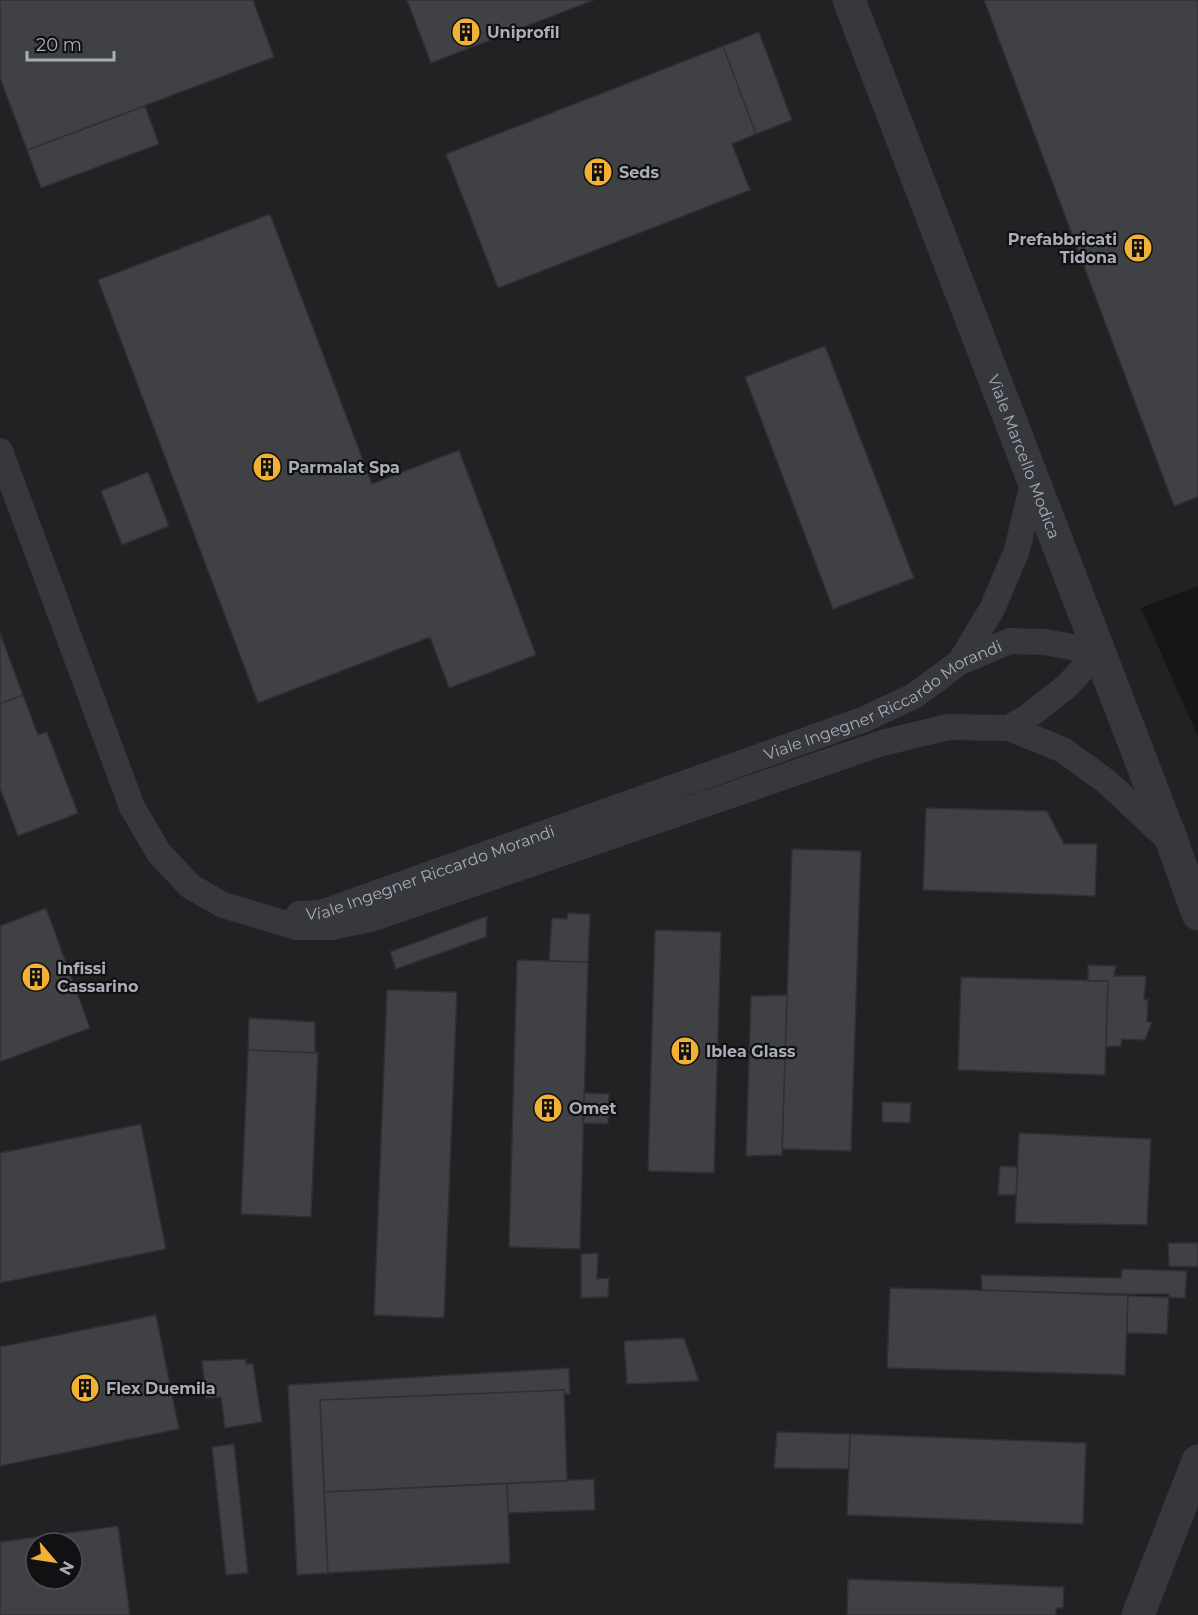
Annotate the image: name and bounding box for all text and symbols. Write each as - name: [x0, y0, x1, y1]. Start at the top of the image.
- building icon: Uniprofil: [450, 16, 482, 48]
- place label: Uniprofil: [487, 23, 560, 42]
- scale bar: [27, 24, 114, 62]
- text: 20 m: [36, 34, 82, 56]
- building icon: Seds: [582, 156, 614, 188]
- place label: Seds: [619, 163, 659, 182]
- place label: Prefabbricati Tidona: [1008, 230, 1117, 267]
- building icon: Prefabbricati Tidona: [1122, 232, 1154, 264]
- street label: Viale Marcello Modica: [984, 372, 1064, 541]
- building icon: Parmalat Spa: [251, 451, 283, 483]
- place label: Parmalat Spa: [288, 458, 400, 477]
- street label: Viale Ingegner Riccardo Morandi: [761, 636, 1004, 764]
- street label: Viale Ingegner Riccardo Morandi: [305, 821, 557, 923]
- place label: Infissi Cassarino: [57, 959, 139, 996]
- building icon: Infissi Cassarino: [20, 961, 52, 993]
- building icon: Iblea Glass: [669, 1035, 701, 1067]
- place label: Iblea Glass: [706, 1042, 796, 1061]
- building icon: Omet: [532, 1092, 564, 1124]
- place label: Omet: [569, 1099, 616, 1118]
- building icon: Flex Duemila: [69, 1372, 101, 1404]
- place label: Flex Duemila: [106, 1379, 216, 1398]
- north arrow: [24, 1531, 84, 1591]
- text: N: [55, 1558, 78, 1578]

